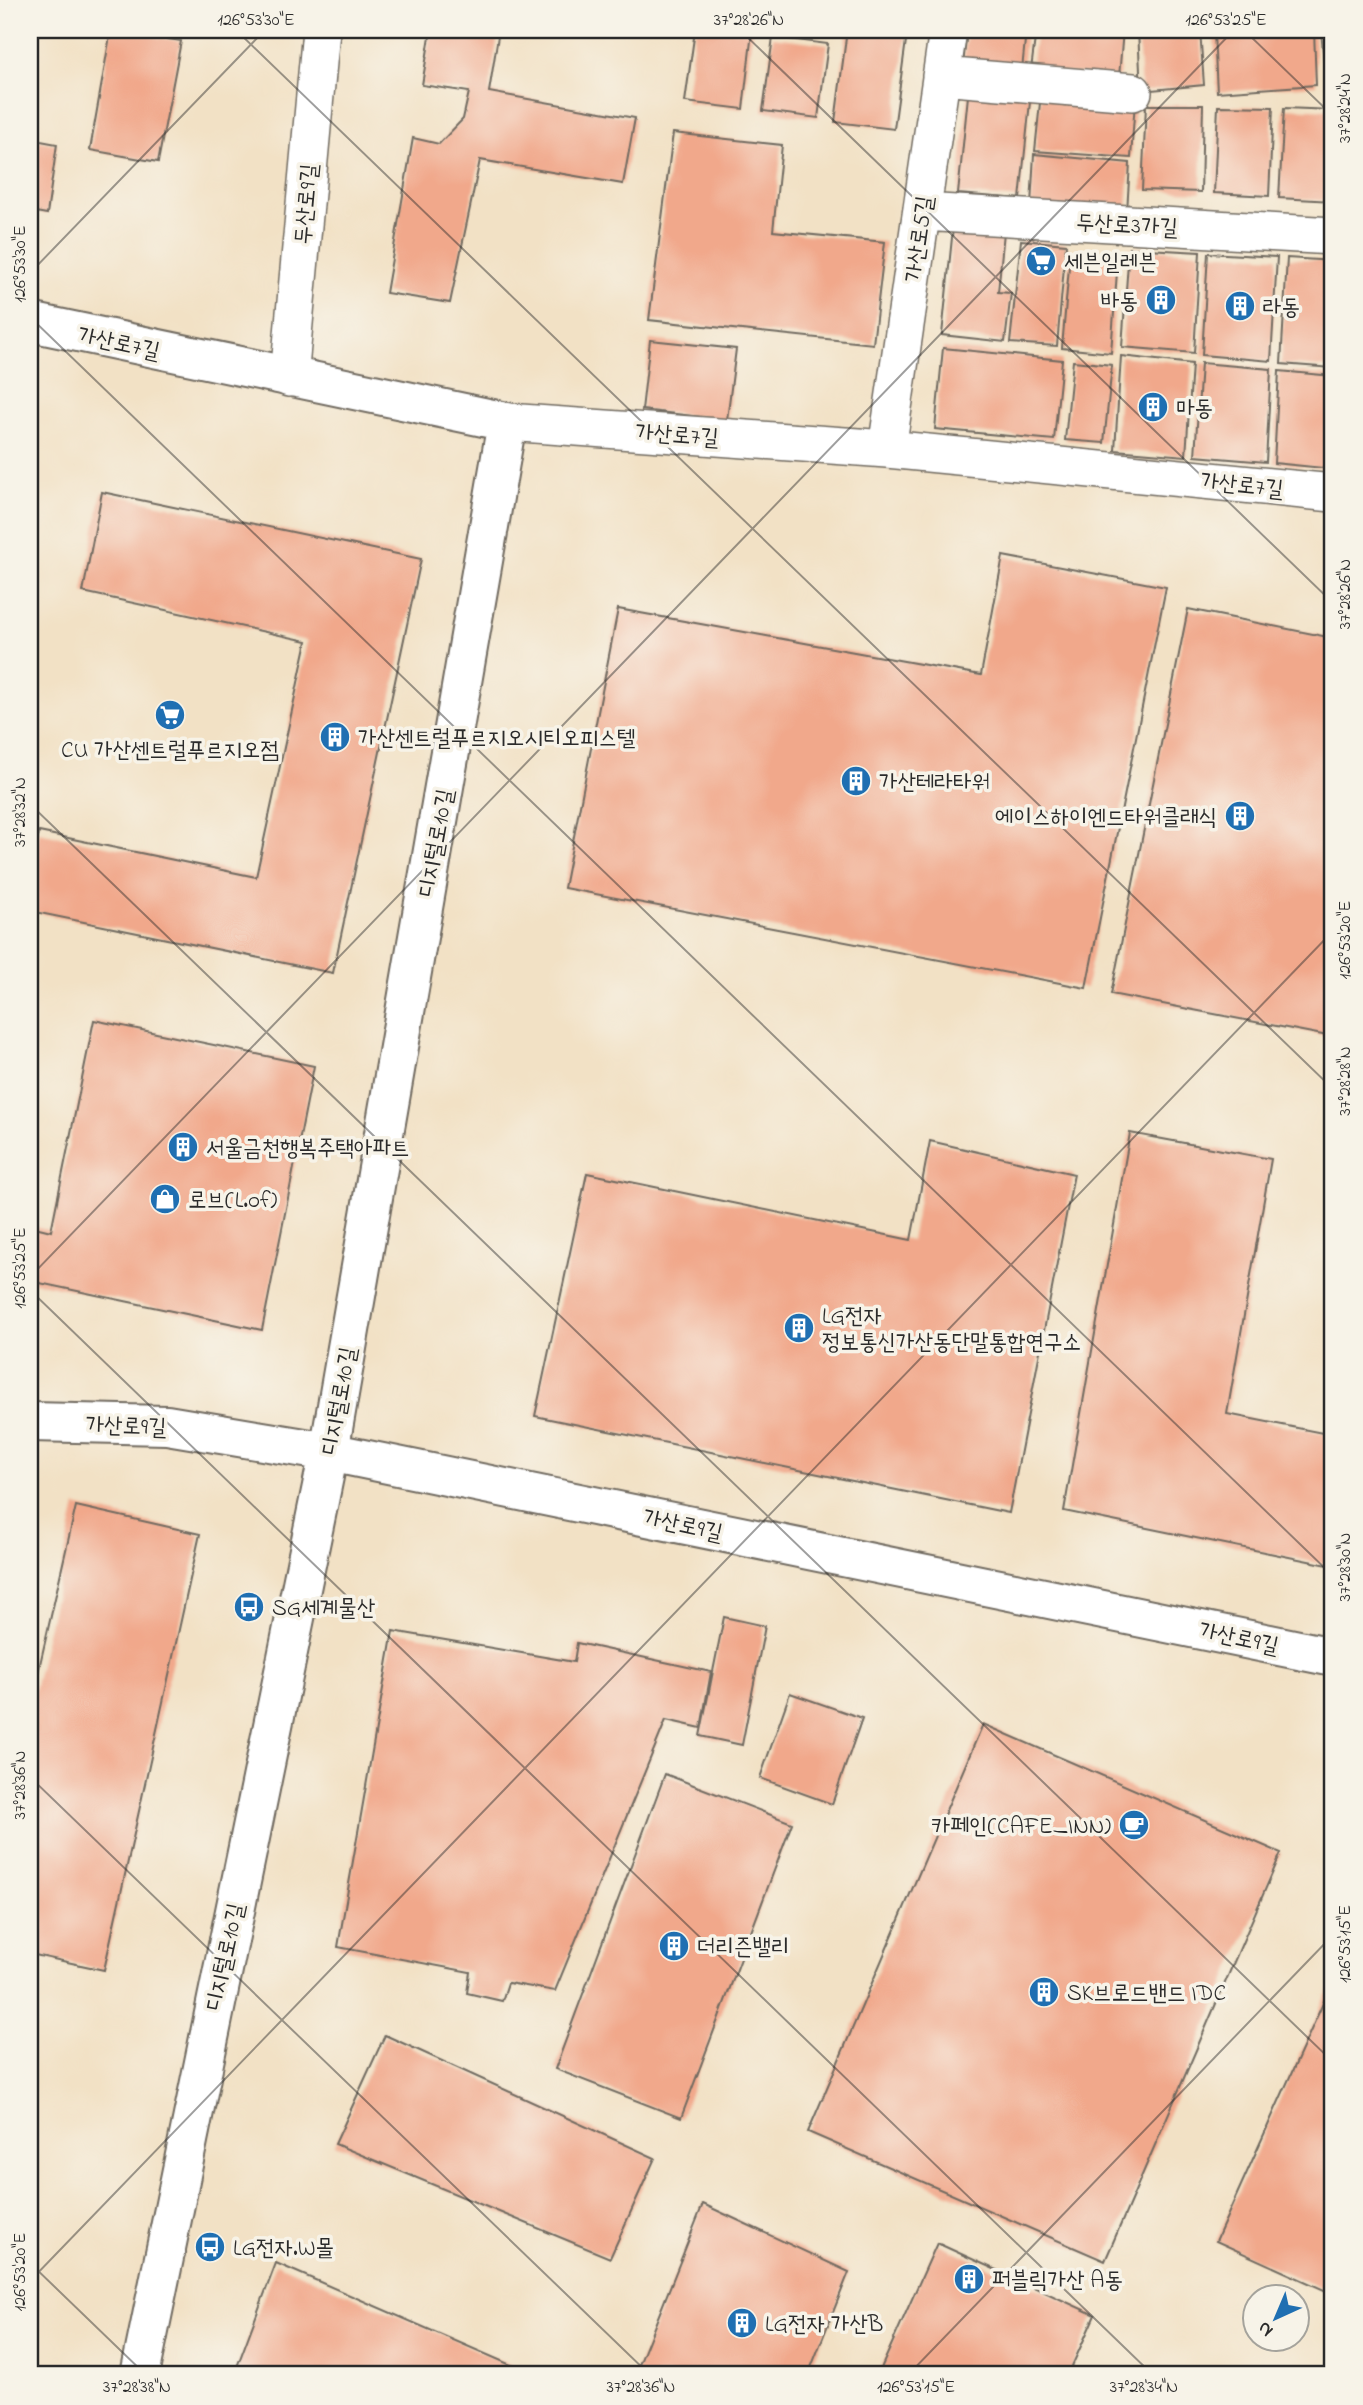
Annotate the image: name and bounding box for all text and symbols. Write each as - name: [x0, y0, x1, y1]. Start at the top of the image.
- text: 126°53'30"E: [217, 8, 295, 34]
- text: 37°28'26"N: [714, 8, 784, 34]
- text: 126°53'25"E: [1185, 8, 1267, 34]
- text: 37°28'24"N: [1333, 73, 1359, 143]
- street label: 두산로9길: [288, 162, 327, 246]
- street label: 가산로5길: [898, 194, 943, 285]
- street label: 두산로3가길: [1075, 207, 1179, 246]
- text: 126°53'30"E: [8, 225, 34, 303]
- supermarket icon: 세븐일레븐: [1024, 244, 1058, 278]
- place label: 세븐일레븐: [1064, 247, 1157, 280]
- building icon: 바동: [1144, 283, 1178, 317]
- place label: 바동: [1101, 286, 1138, 319]
- building icon: 라동: [1223, 289, 1257, 323]
- place label: 라동: [1263, 292, 1300, 325]
- street label: 가산로7길: [74, 320, 163, 369]
- building icon: 마동: [1136, 390, 1170, 424]
- place label: 마동: [1176, 393, 1213, 426]
- street label: 가산로7길: [634, 417, 720, 456]
- street label: 가산로7길: [1198, 466, 1285, 507]
- text: 37°28'26"N: [1333, 559, 1359, 629]
- supermarket icon: CU 가산센트럴푸르지오점: [153, 698, 187, 732]
- building icon: 가산센트럴푸르지오시티오피스텔: [318, 720, 352, 754]
- place label: 가산센트럴푸르지오시티오피스텔: [358, 723, 636, 756]
- place label: CU 가산센트럴푸르지오점: [61, 735, 279, 768]
- building icon: 가산테라타워: [839, 764, 873, 798]
- place label: 가산테라타워: [879, 767, 990, 800]
- text: 37°28'32"N: [8, 777, 34, 847]
- street label: 디지털로10길: [412, 787, 463, 900]
- building icon: 에이스하이엔드타워클래식: [1223, 799, 1257, 833]
- place label: 에이스하이엔드타워클래식: [995, 802, 1217, 835]
- text: 126°53'20"E: [1333, 900, 1359, 979]
- text: 37°28'28"N: [1333, 1046, 1359, 1116]
- building icon: 서울금천행복주택아파트: [166, 1130, 200, 1164]
- place label: 서울금천행복주택아파트: [206, 1133, 410, 1166]
- shop icon: 로브(L.of): [148, 1182, 182, 1216]
- place label: 로브(L.of): [188, 1185, 278, 1218]
- text: 126°53'25"E: [8, 1227, 34, 1309]
- place label: LG전자 정보통신가산동단말통합연구소: [822, 1301, 1081, 1360]
- building icon: LG전자 정보통신가산동단말통합연구소: [782, 1311, 816, 1345]
- street label: 디지털로10길: [315, 1345, 366, 1458]
- street label: 가산로9길: [85, 1410, 167, 1445]
- street label: 가산로9길: [639, 1502, 726, 1551]
- text: 37°28'30"N: [1333, 1533, 1359, 1601]
- bus stop icon: SG세계물산: [232, 1590, 266, 1624]
- place label: SG세계물산: [272, 1593, 376, 1626]
- street label: 가산로9길: [1195, 1615, 1282, 1664]
- text: 37°28'36"N: [8, 1751, 34, 1819]
- cafe icon: 카페인(CAFE_INN): [1117, 1808, 1151, 1842]
- place label: 카페인(CAFE_INN): [932, 1811, 1111, 1844]
- street label: 디지털로10길: [199, 1900, 254, 2015]
- text: 126°53'15"E: [1333, 1905, 1359, 1983]
- building icon: 더리즌밸리: [657, 1929, 691, 1963]
- place label: 더리즌밸리: [697, 1932, 790, 1965]
- building icon: SK브로드밴드 IDC: [1027, 1975, 1061, 2009]
- place label: SK브로드밴드 IDC: [1067, 1978, 1226, 2011]
- bus stop icon: LG전자.W몰: [193, 2230, 227, 2264]
- text: 126°53'20"E: [8, 2232, 34, 2311]
- place label: LG전자.W몰: [233, 2233, 334, 2266]
- building icon: 퍼블릭가산 A동: [952, 2262, 986, 2296]
- place label: 퍼블릭가산 A동: [992, 2265, 1123, 2298]
- north arrow: [1240, 2282, 1310, 2352]
- building icon: LG전자 가산B: [725, 2306, 759, 2340]
- place label: LG전자 가산B: [765, 2309, 883, 2342]
- text: N: [1252, 2314, 1280, 2343]
- text: 37°28'38"N: [103, 2375, 171, 2401]
- text: 37°28'36"N: [607, 2375, 675, 2401]
- text: 126°53'15"E: [877, 2375, 955, 2401]
- text: 37°28'34"N: [1110, 2375, 1178, 2401]

